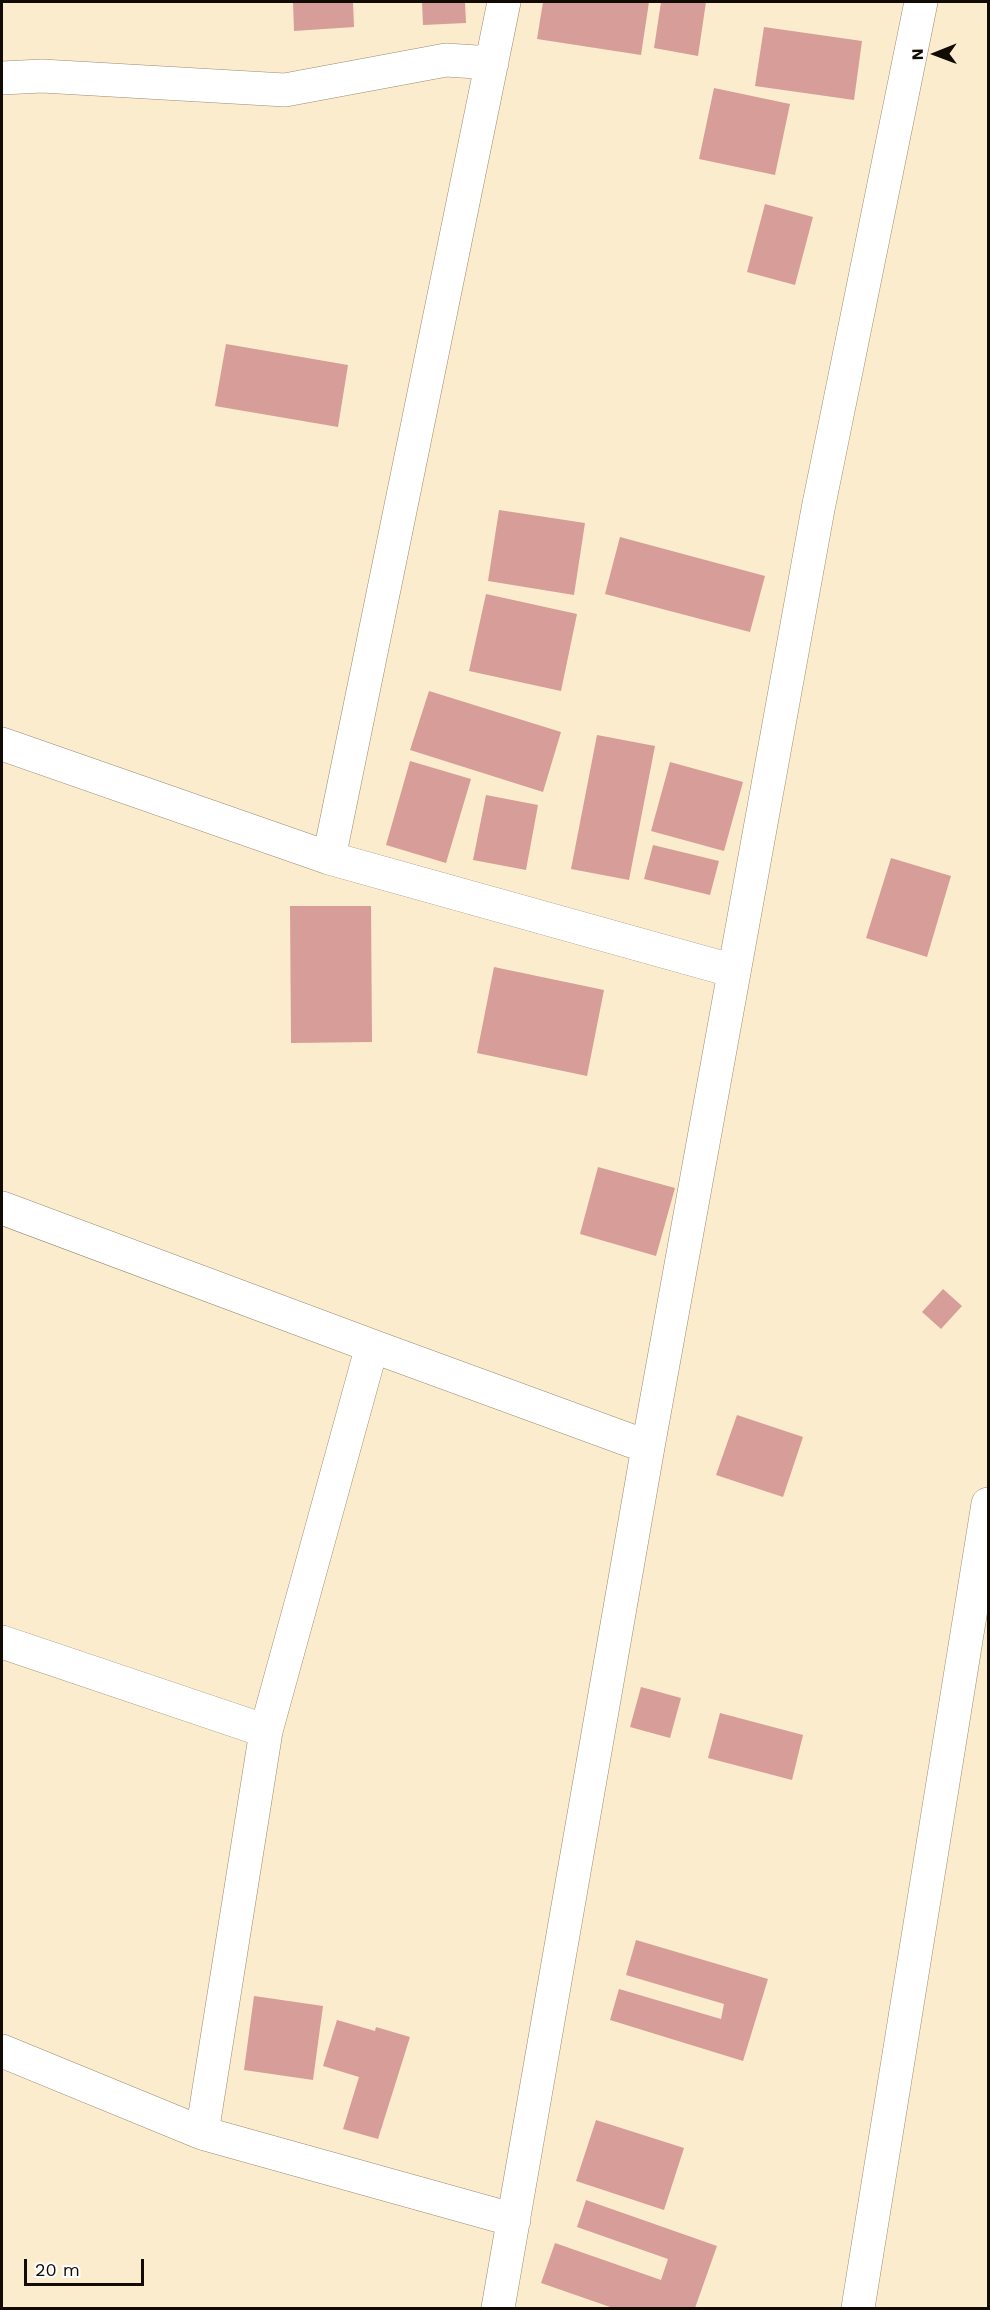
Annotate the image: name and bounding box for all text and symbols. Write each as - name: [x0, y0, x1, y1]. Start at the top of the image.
- north arrow: [906, 24, 966, 84]
- text: N: [908, 48, 927, 60]
- scale bar: [27, 2247, 147, 2285]
- text: 20 m: [35, 2259, 80, 2280]

